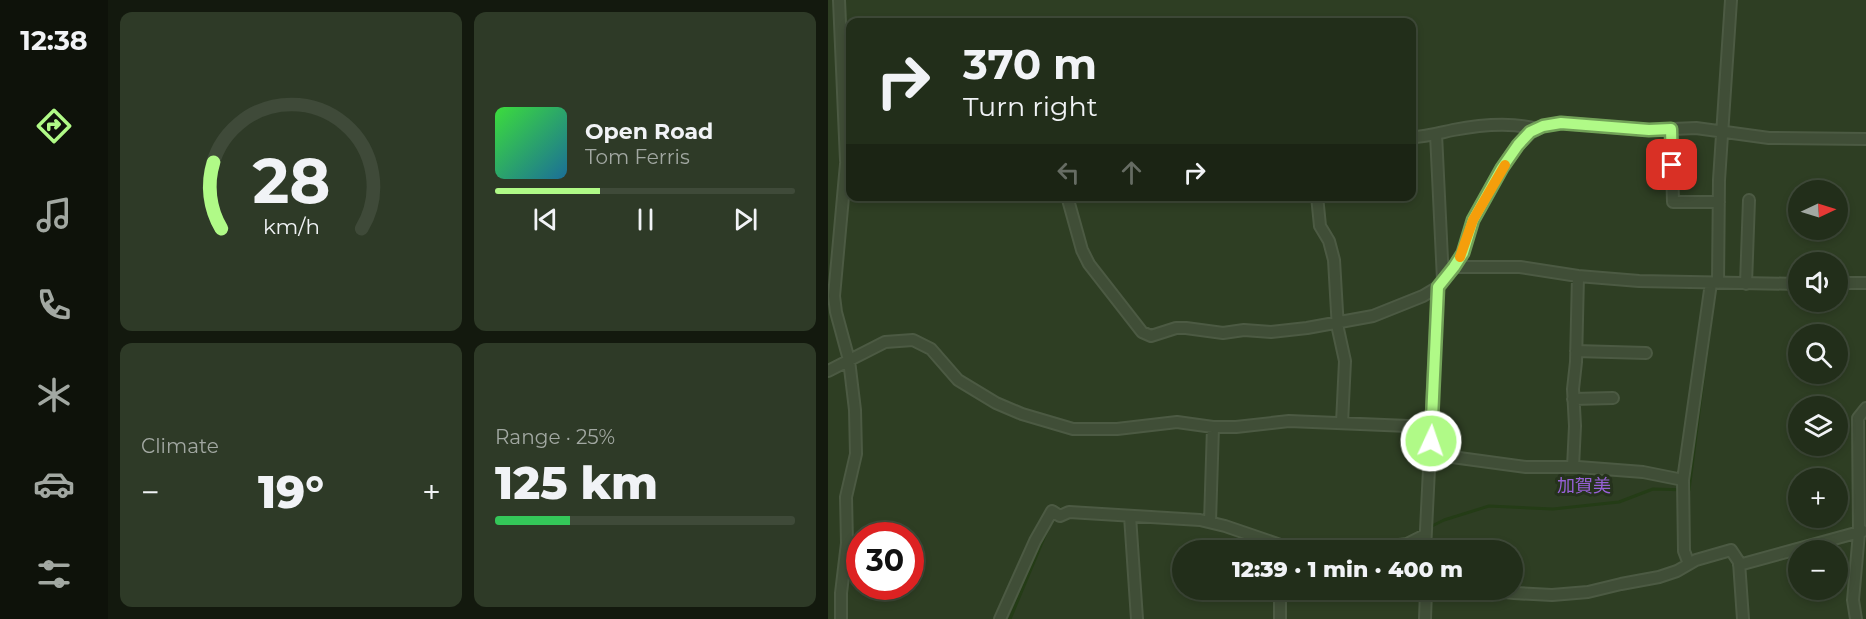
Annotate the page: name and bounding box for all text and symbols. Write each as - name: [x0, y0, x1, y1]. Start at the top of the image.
- text: 12:38: [20, 24, 88, 57]
- text: 370 m: [963, 38, 1097, 90]
- icon: right: [864, 42, 942, 120]
- text: Turn right: [963, 90, 1098, 123]
- icon: directions: [33, 105, 75, 147]
- text: Open Road: [585, 118, 713, 145]
- pin: [1646, 139, 1697, 190]
- text: 28: [252, 143, 330, 219]
- text: Tom Ferris: [585, 145, 690, 169]
- icon: arrive: [1655, 148, 1688, 181]
- icon: left: [1052, 156, 1085, 189]
- icon: ahead: [1115, 156, 1148, 189]
- icon: right: [1178, 156, 1211, 189]
- north arrow: [1788, 180, 1848, 240]
- map controls: [1788, 180, 1848, 600]
- icon: music: [33, 194, 75, 236]
- icon: previous: [529, 203, 562, 236]
- icon: pause: [629, 203, 662, 236]
- icon: next: [729, 203, 762, 236]
- text: km/h: [262, 213, 320, 239]
- button: sound: [1788, 252, 1848, 312]
- icon: phone: [33, 284, 75, 326]
- button: search: [1788, 324, 1848, 384]
- icon: climate: [33, 374, 75, 416]
- button: layers: [1788, 396, 1848, 456]
- position arrow: [1399, 409, 1463, 473]
- text: Range · 25%: [495, 425, 615, 449]
- text: Climate: [141, 434, 219, 458]
- text: 125 km: [495, 455, 658, 510]
- icon: car: [33, 463, 75, 505]
- text: 19°: [258, 464, 324, 519]
- button: +: [1788, 468, 1848, 528]
- text: −: [141, 472, 160, 512]
- text: +: [422, 472, 441, 512]
- district label: 加賀美: [1557, 475, 1611, 497]
- speed limit sign: 30: [846, 522, 924, 600]
- button: −: [1788, 540, 1848, 600]
- icon: filters: [33, 553, 75, 595]
- text: 12:39 · 1 min · 400 m: [1232, 556, 1463, 583]

